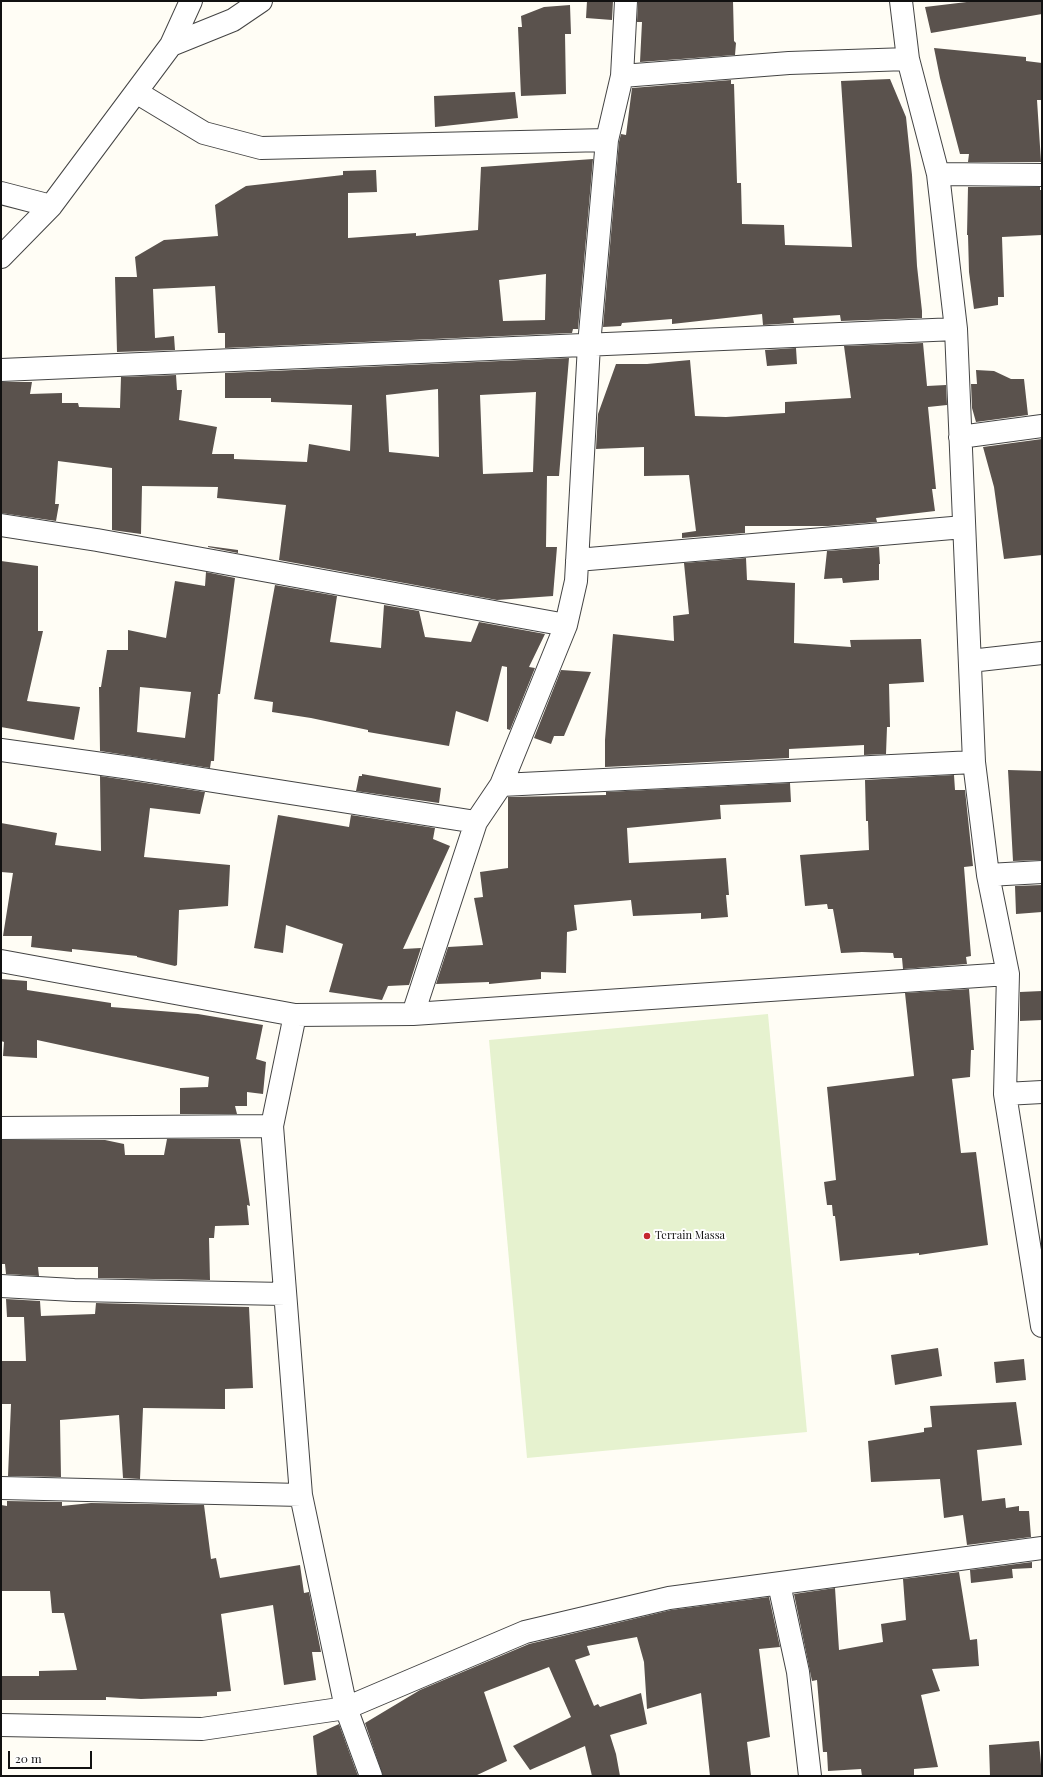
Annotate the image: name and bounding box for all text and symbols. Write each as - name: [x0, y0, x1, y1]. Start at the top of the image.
- place label: Terrain Massa: [655, 1229, 725, 1243]
- marker: Terrain Massa: [642, 1231, 652, 1241]
- scale bar: [10, 1743, 94, 1769]
- text: 20 m: [15, 1750, 42, 1766]

